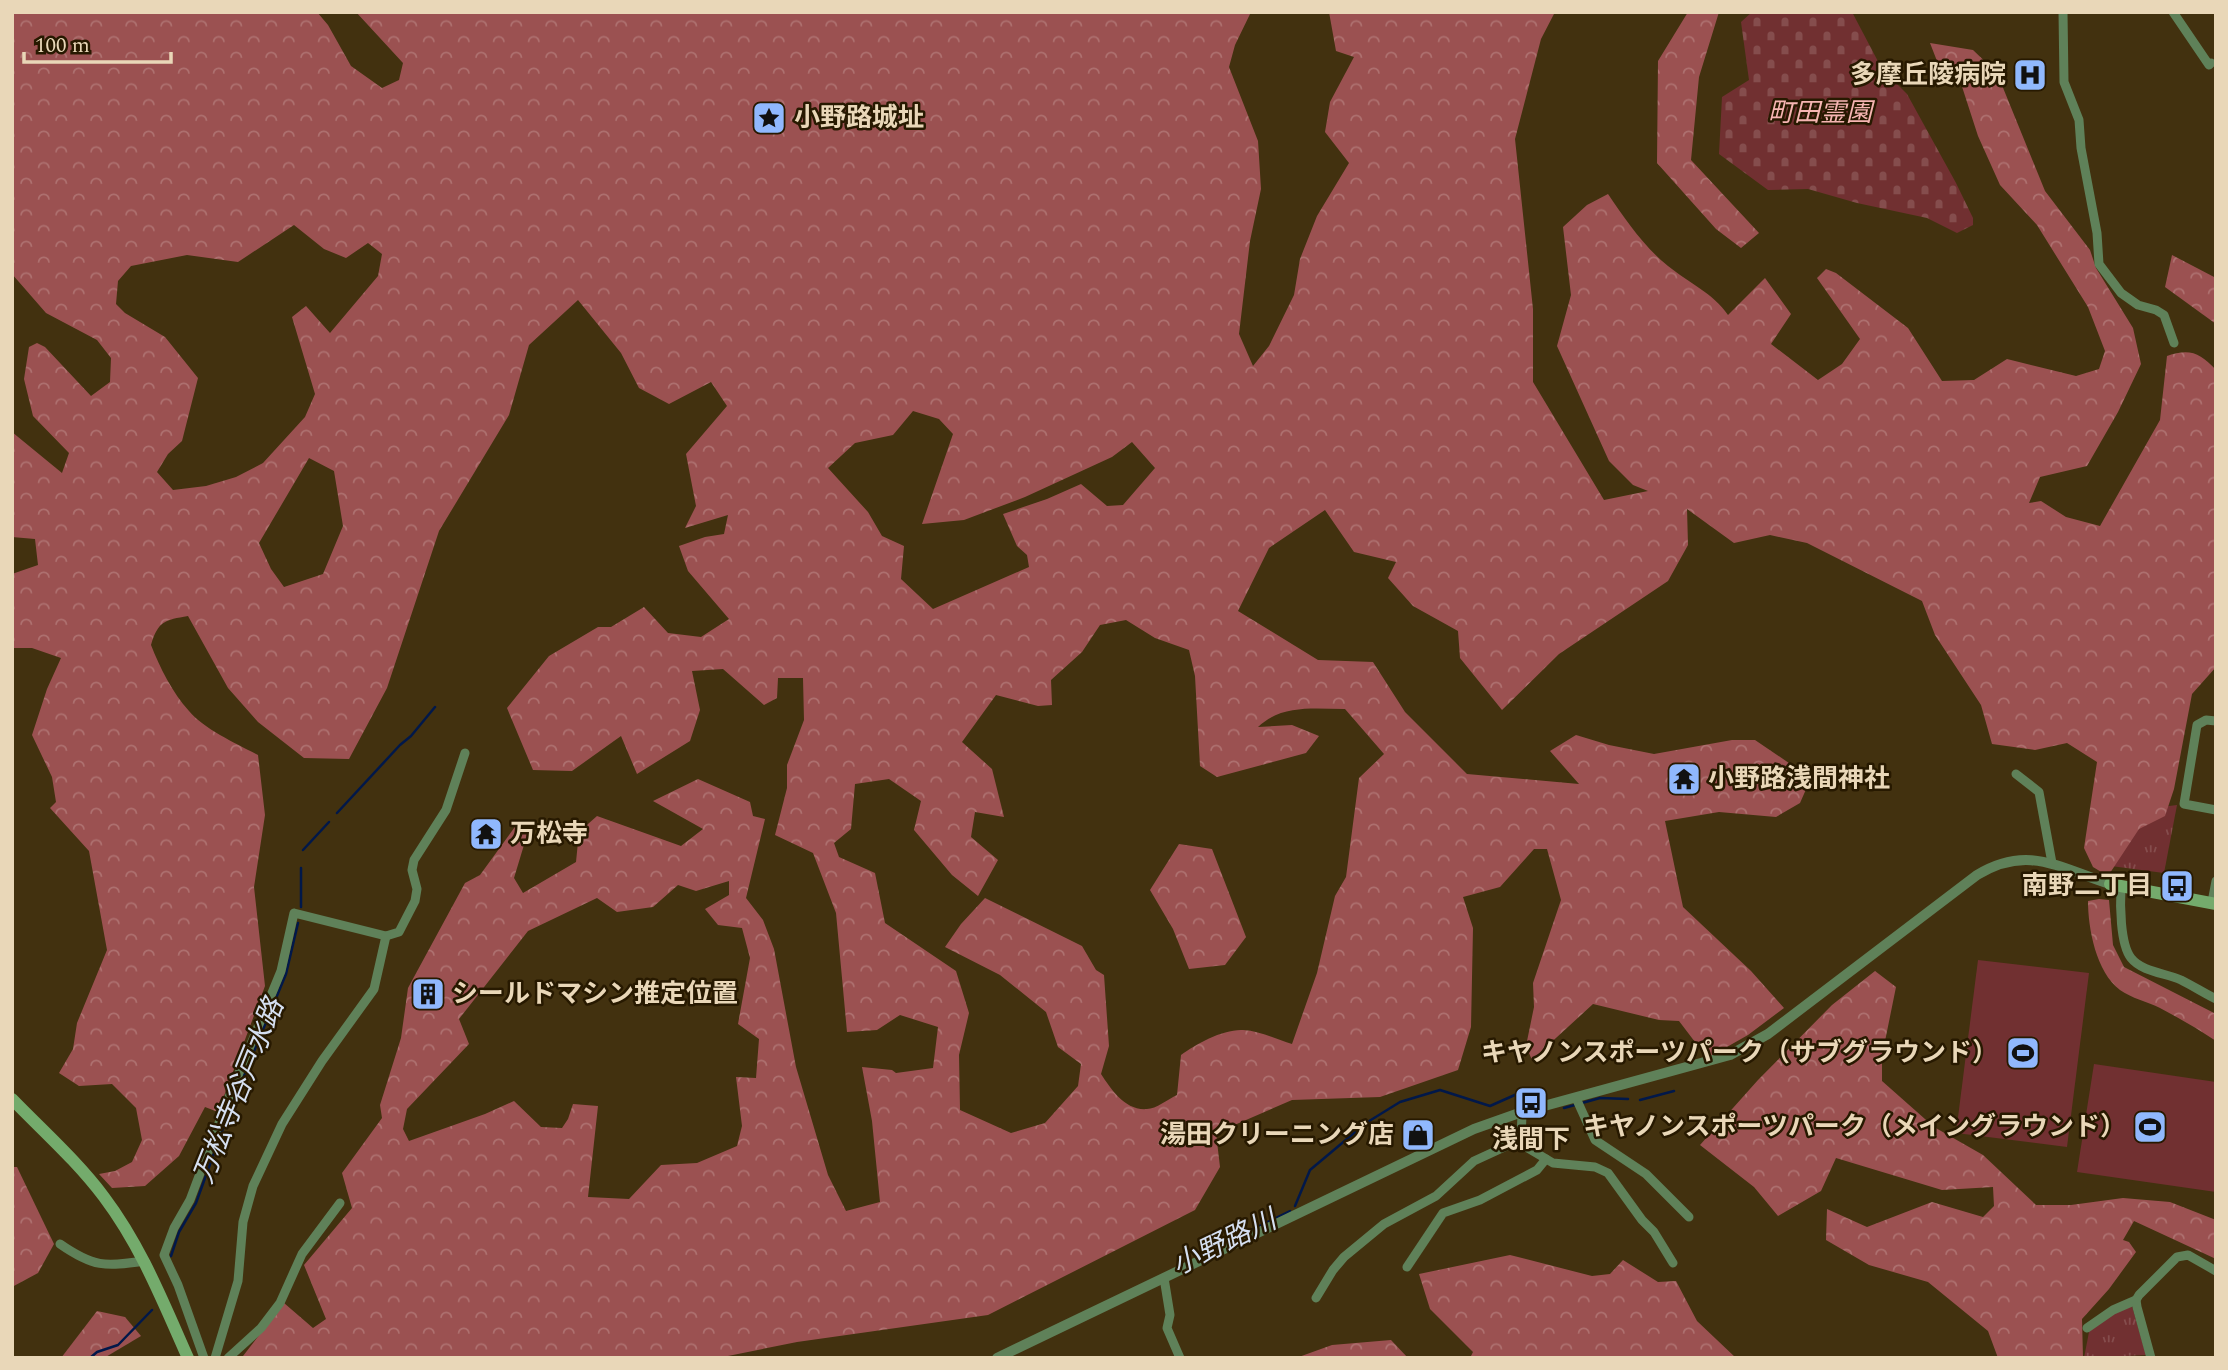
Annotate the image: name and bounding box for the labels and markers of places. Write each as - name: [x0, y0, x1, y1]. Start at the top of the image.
- place label: 多摩丘陵病院: [1850, 55, 2006, 95]
- hospital icon: 多摩丘陵病院: [2011, 56, 2049, 94]
- place label: 小野路城址: [794, 98, 924, 138]
- place icon: 小野路城址: [750, 99, 788, 137]
- place label: 小野路浅間神社: [1708, 759, 1890, 799]
- temple icon: 小野路浅間神社: [1665, 760, 1703, 798]
- place label: 万松寺: [510, 814, 588, 854]
- temple icon: 万松寺: [467, 815, 505, 853]
- place label: 南野二丁目: [2022, 866, 2152, 906]
- bus stop icon: 南野二丁目: [2158, 867, 2196, 905]
- place label: シールドマシン推定位置: [452, 974, 738, 1014]
- building icon: シールドマシン推定位置: [409, 975, 447, 1013]
- place label: キヤノンスポーツパーク（サブグラウンド）: [1481, 1033, 1998, 1073]
- sports icon: キヤノンスポーツパーク（サブグラウンド）: [2004, 1034, 2042, 1072]
- bus stop icon: 浅間下: [1512, 1084, 1550, 1122]
- place label: キヤノンスポーツパーク（メイングラウンド）: [1583, 1107, 2126, 1147]
- sports icon: キヤノンスポーツパーク（メイングラウンド）: [2131, 1108, 2169, 1146]
- place label: 湯田クリーニング店: [1160, 1115, 1394, 1155]
- shop icon: 湯田クリーニング店: [1399, 1116, 1437, 1154]
- place label: 浅間下: [1492, 1120, 1570, 1160]

